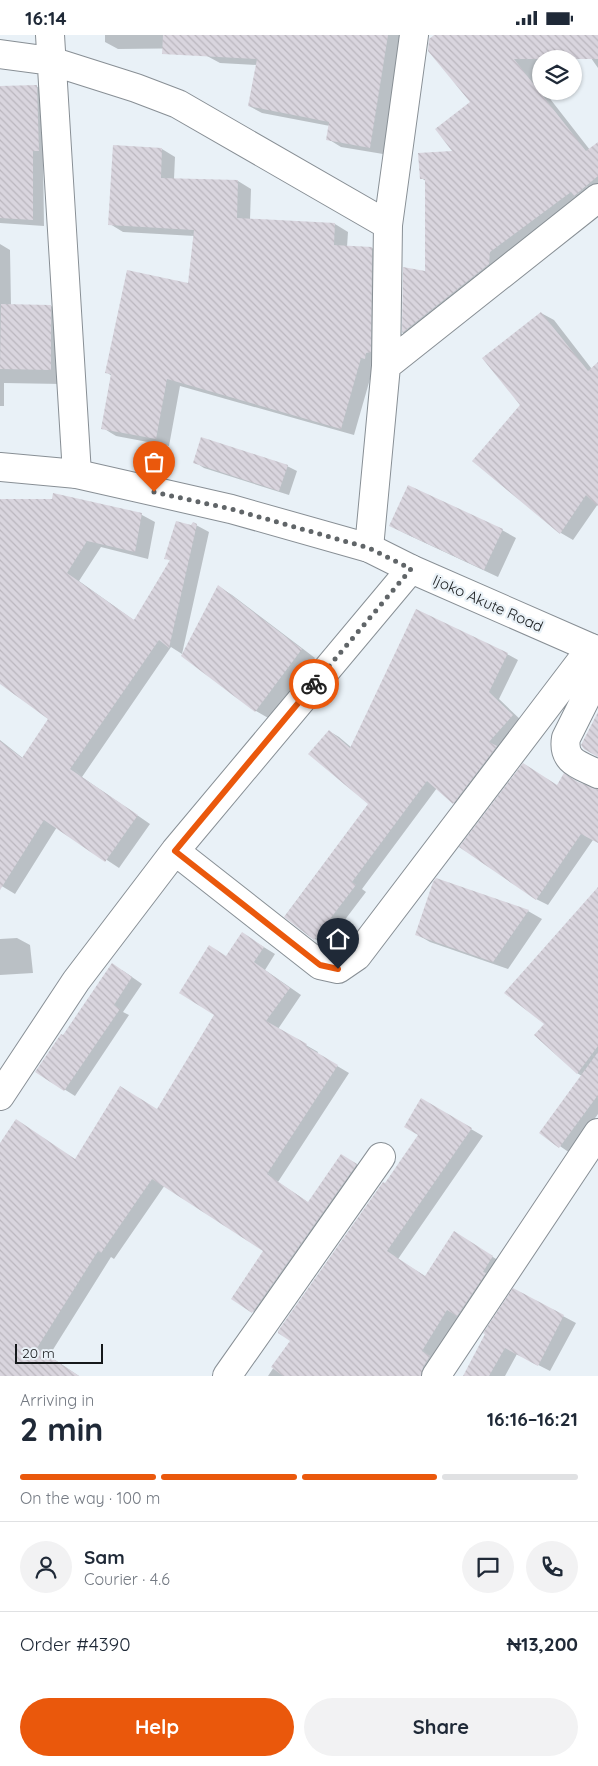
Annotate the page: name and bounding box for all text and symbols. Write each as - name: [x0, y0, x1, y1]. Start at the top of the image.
- text: 16:14: [25, 6, 67, 30]
- map controls: [532, 50, 582, 100]
- button: layers: [532, 50, 582, 100]
- pin: [133, 441, 175, 492]
- icon: bag: [140, 448, 168, 476]
- street label: Ijoko Akute Road: [430, 570, 546, 636]
- courier: [289, 659, 339, 709]
- icon: bike: [300, 670, 328, 698]
- pin: [317, 918, 359, 969]
- icon: home: [324, 925, 352, 953]
- scale bar: [15, 1341, 102, 1364]
- text: 20 m: [22, 1344, 55, 1362]
- text: Arriving in: [20, 1390, 94, 1410]
- text: 16:16–16:21: [487, 1407, 578, 1431]
- text: 2 min: [20, 1409, 103, 1449]
- text: On the way · 100 m: [20, 1488, 160, 1508]
- button: person: [20, 1541, 72, 1593]
- button: chat: [462, 1541, 514, 1593]
- button: phone: [526, 1541, 578, 1593]
- text: Sam: [84, 1545, 125, 1569]
- text: Courier · 4.6: [84, 1569, 170, 1589]
- text: Order #4390: [20, 1632, 131, 1656]
- text: ₦13,200: [507, 1632, 578, 1656]
- button: Help: [20, 1698, 294, 1756]
- button: Share: [304, 1698, 578, 1756]

